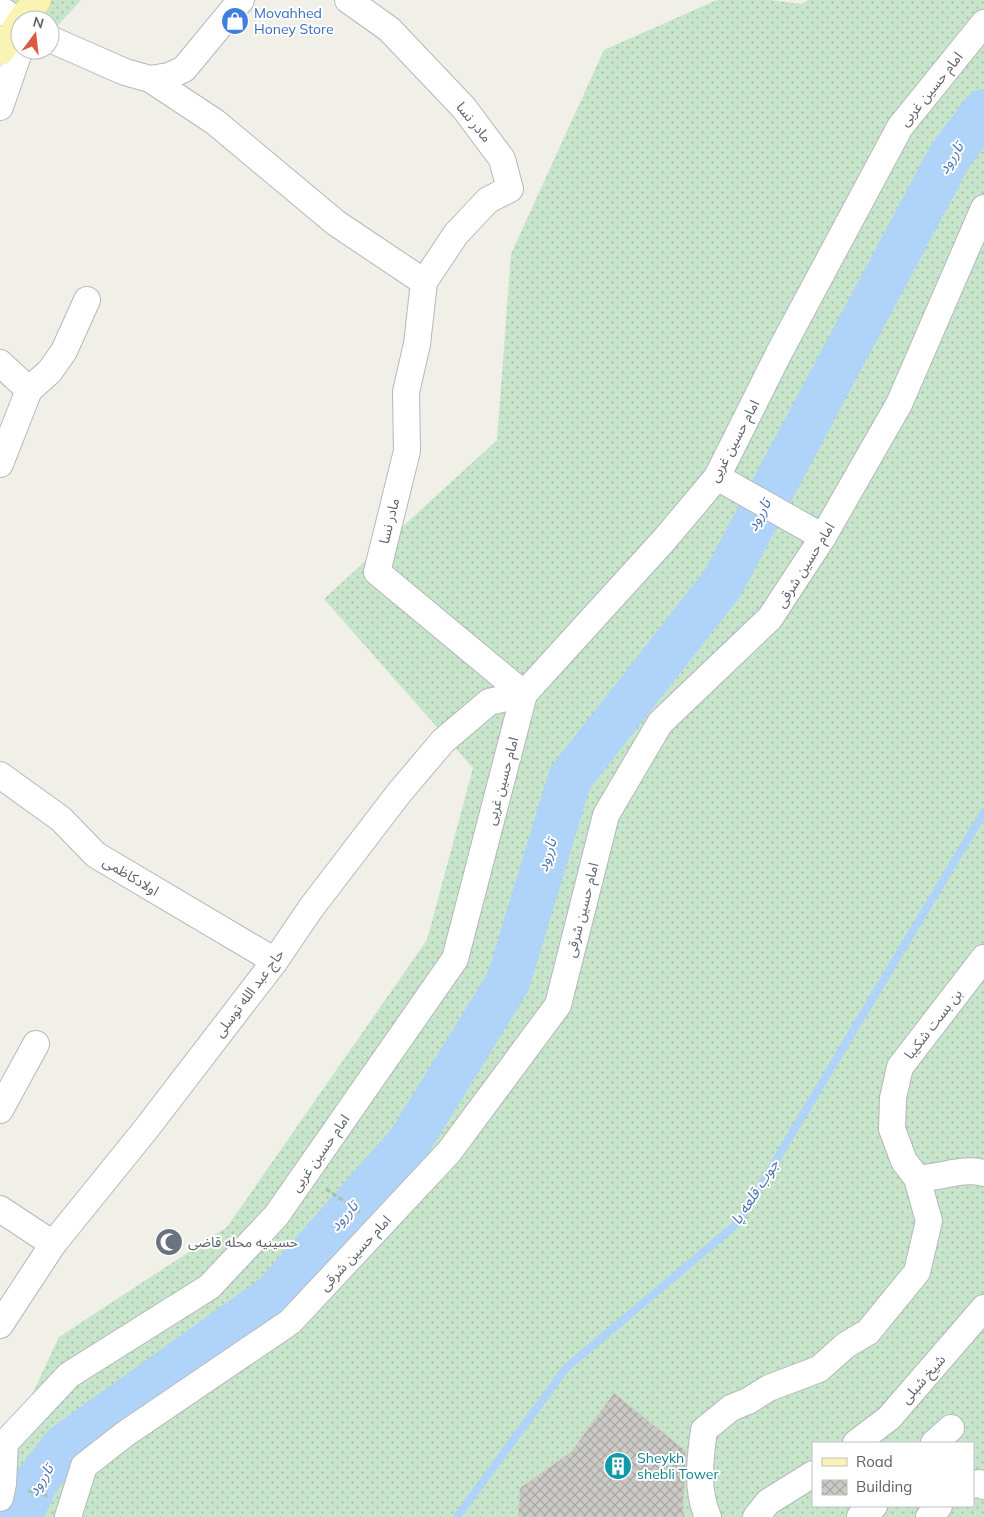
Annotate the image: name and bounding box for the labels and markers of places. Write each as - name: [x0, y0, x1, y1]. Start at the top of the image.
- place label: Movahhed Honey Store: [254, 4, 334, 38]
- shop icon: Movahhed Honey Store: [220, 6, 250, 36]
- mosque icon: حسینیه محله قاضی: [154, 1227, 184, 1257]
- place label: حسینیه محله قاضی: [188, 1233, 298, 1251]
- place label: Sheykh shebli Tower: [637, 1449, 719, 1483]
- building icon: Sheykh shebli Tower: [603, 1451, 633, 1481]

